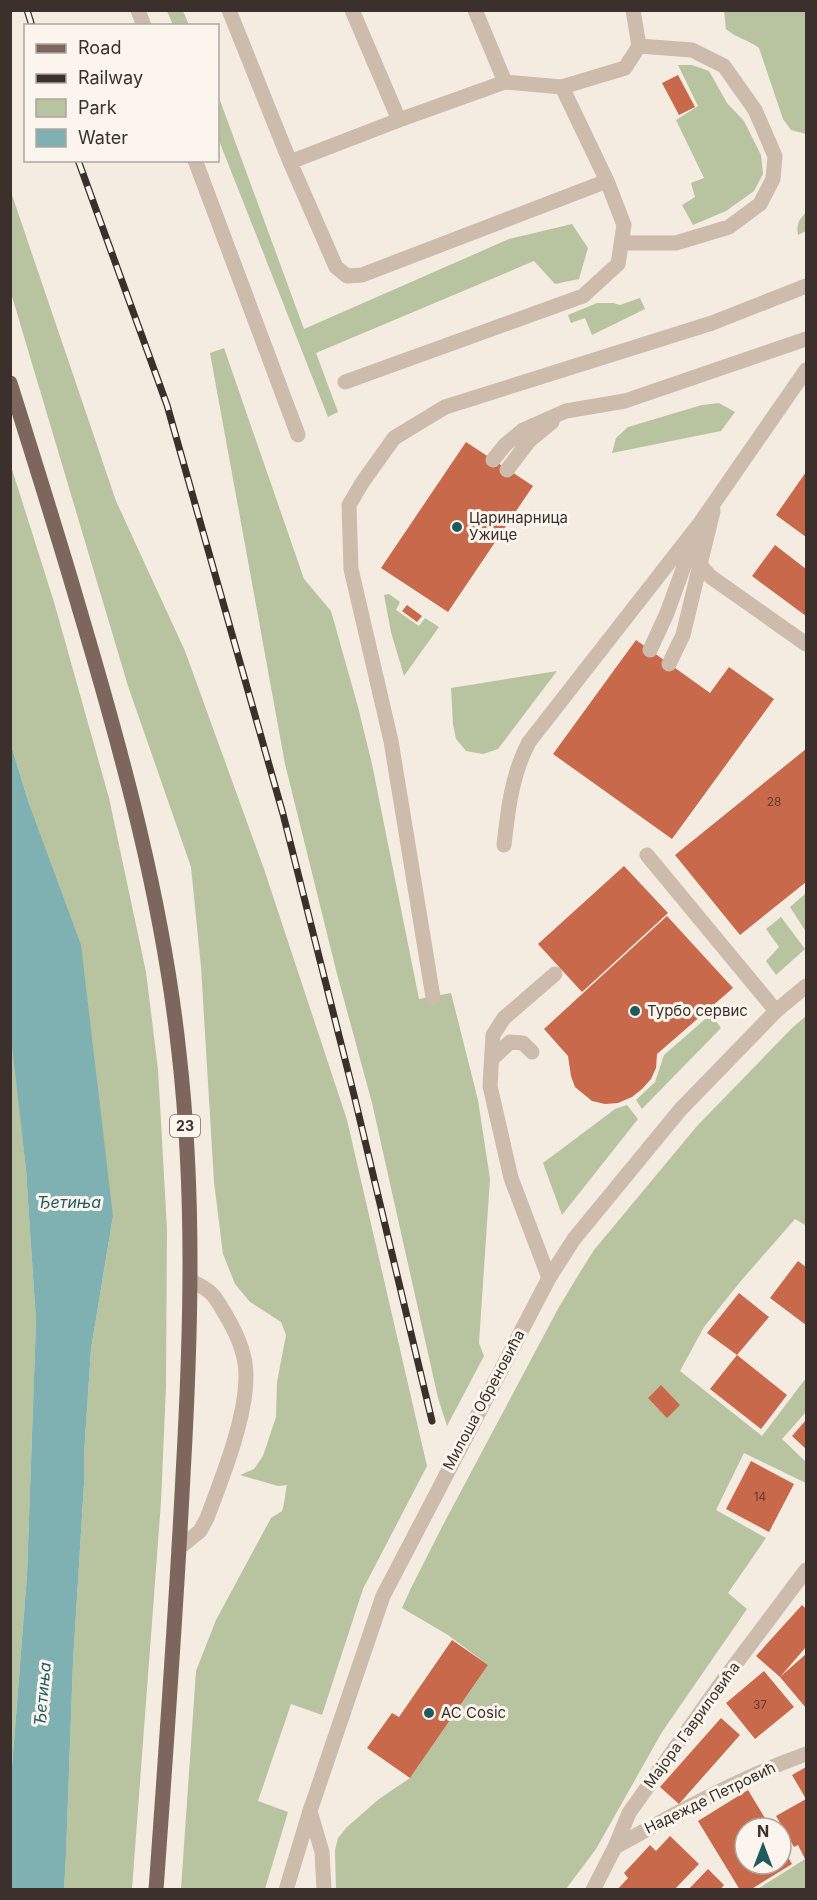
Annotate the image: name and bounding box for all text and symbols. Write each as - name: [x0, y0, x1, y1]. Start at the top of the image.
- legend: [24, 24, 219, 162]
- text: Road: [78, 37, 121, 58]
- text: Railway: [78, 67, 143, 88]
- text: Park: [78, 97, 117, 118]
- text: Water: [78, 127, 128, 148]
- place label: Царинарница Ужице: [469, 508, 568, 544]
- marker: Царинарница Ужице: [450, 520, 464, 534]
- house number: 28: [767, 794, 781, 809]
- place label: Турбо сервис: [647, 1001, 748, 1020]
- marker: Турбо сервис: [628, 1004, 642, 1018]
- road number: 23: [170, 1115, 200, 1137]
- water label: Ђетиња: [37, 1192, 101, 1212]
- street label: Милоша Обреновића: [439, 1327, 529, 1473]
- house number: 14: [754, 1489, 767, 1504]
- street label: Мајора Гавриловића: [639, 1658, 744, 1792]
- water label: Ђетиња: [29, 1661, 55, 1727]
- house number: 37: [753, 1697, 767, 1712]
- place label: AC Cosic: [441, 1703, 506, 1722]
- marker: AC Cosic: [422, 1706, 436, 1720]
- street label: Надежде Петровић: [641, 1758, 778, 1838]
- north arrow: [733, 1816, 793, 1876]
- text: N: [757, 1821, 769, 1841]

